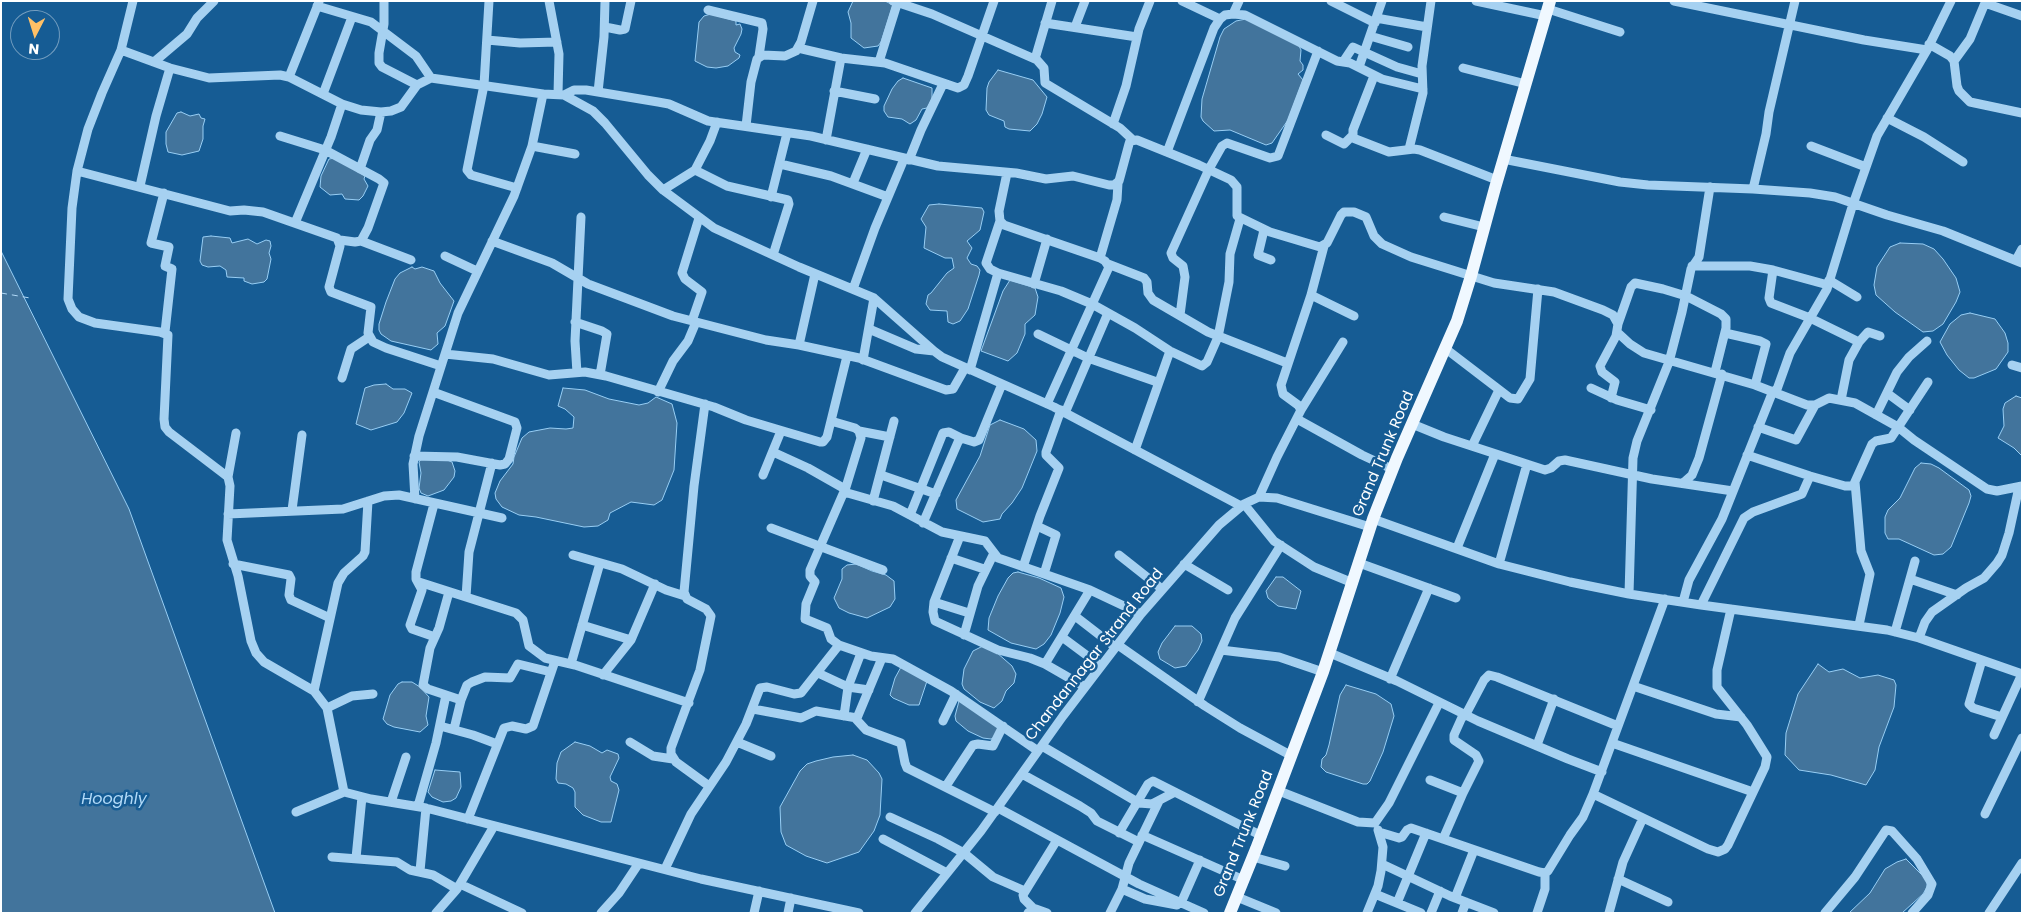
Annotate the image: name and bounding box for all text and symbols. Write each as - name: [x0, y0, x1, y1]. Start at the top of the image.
- north arrow: [10, 10, 60, 60]
- text: N: [28, 39, 40, 59]
- street label: Grand Trunk Road: [1349, 388, 1419, 520]
- street label: Chandannagar Strand Road: [1022, 565, 1168, 745]
- street label: Grand Trunk Road: [1210, 768, 1278, 900]
- water label: Hooghly: [81, 790, 147, 810]

